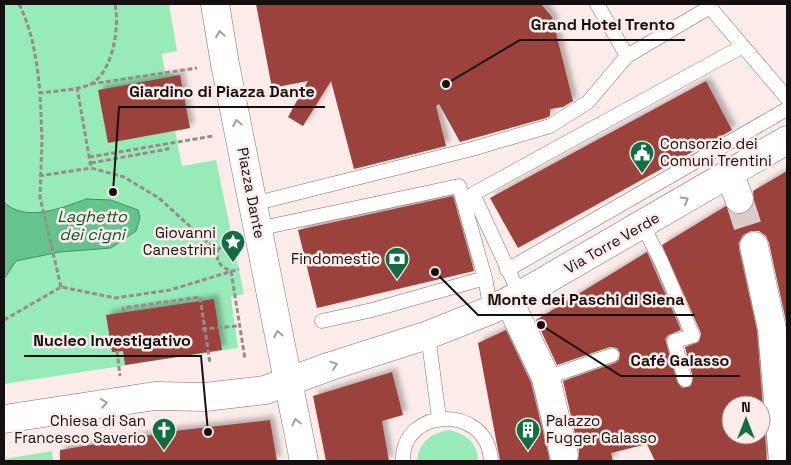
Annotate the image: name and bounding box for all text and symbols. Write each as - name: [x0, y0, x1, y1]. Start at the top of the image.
- callout: Grand Hotel Trento: [520, 9, 685, 40]
- text: Grand Hotel Trento: [531, 14, 675, 35]
- one-way arrow: [216, 30, 226, 38]
- callout: Giardino di Piazza Dante: [119, 76, 325, 107]
- text: Giardino di Piazza Dante: [129, 81, 315, 102]
- one-way arrow: [232, 119, 243, 128]
- place label: Consorzio dei Comuni Trentini: [660, 134, 772, 170]
- public building icon: Consorzio dei Comuni Trentini: [629, 140, 655, 174]
- street label: Piazza Dante: [233, 146, 270, 240]
- one-way arrow: [680, 197, 689, 207]
- water label: Laghetto dei cigni: [57, 206, 128, 245]
- street label: Via Torre Verde: [561, 208, 663, 277]
- place label: Giovanni Canestrini: [143, 223, 216, 259]
- place icon: Giovanni Canestrini: [220, 229, 246, 263]
- bank icon: Findomestic: [384, 246, 410, 280]
- place label: Findomestic: [291, 249, 380, 268]
- callout: Monte dei Paschi di Siena: [478, 284, 695, 315]
- text: Monte dei Paschi di Siena: [487, 289, 685, 310]
- callout: Nucleo Investigativo: [24, 325, 201, 356]
- text: Nucleo Investigativo: [33, 330, 191, 351]
- one-way arrow: [273, 330, 284, 339]
- callout: Café Galasso: [621, 345, 740, 376]
- text: Café Galasso: [631, 350, 730, 371]
- one-way arrow: [329, 361, 337, 371]
- north arrow: [721, 395, 771, 445]
- text: N: [741, 398, 751, 416]
- one-way arrow: [99, 399, 108, 409]
- place label: Chiesa di San Francesco Saverio: [14, 411, 146, 447]
- place label: Palazzo Fugger Galasso: [546, 411, 657, 447]
- church icon: Chiesa di San Francesco Saverio: [151, 417, 177, 451]
- one-way arrow: [291, 417, 302, 426]
- building icon: Palazzo Fugger Galasso: [515, 417, 541, 451]

